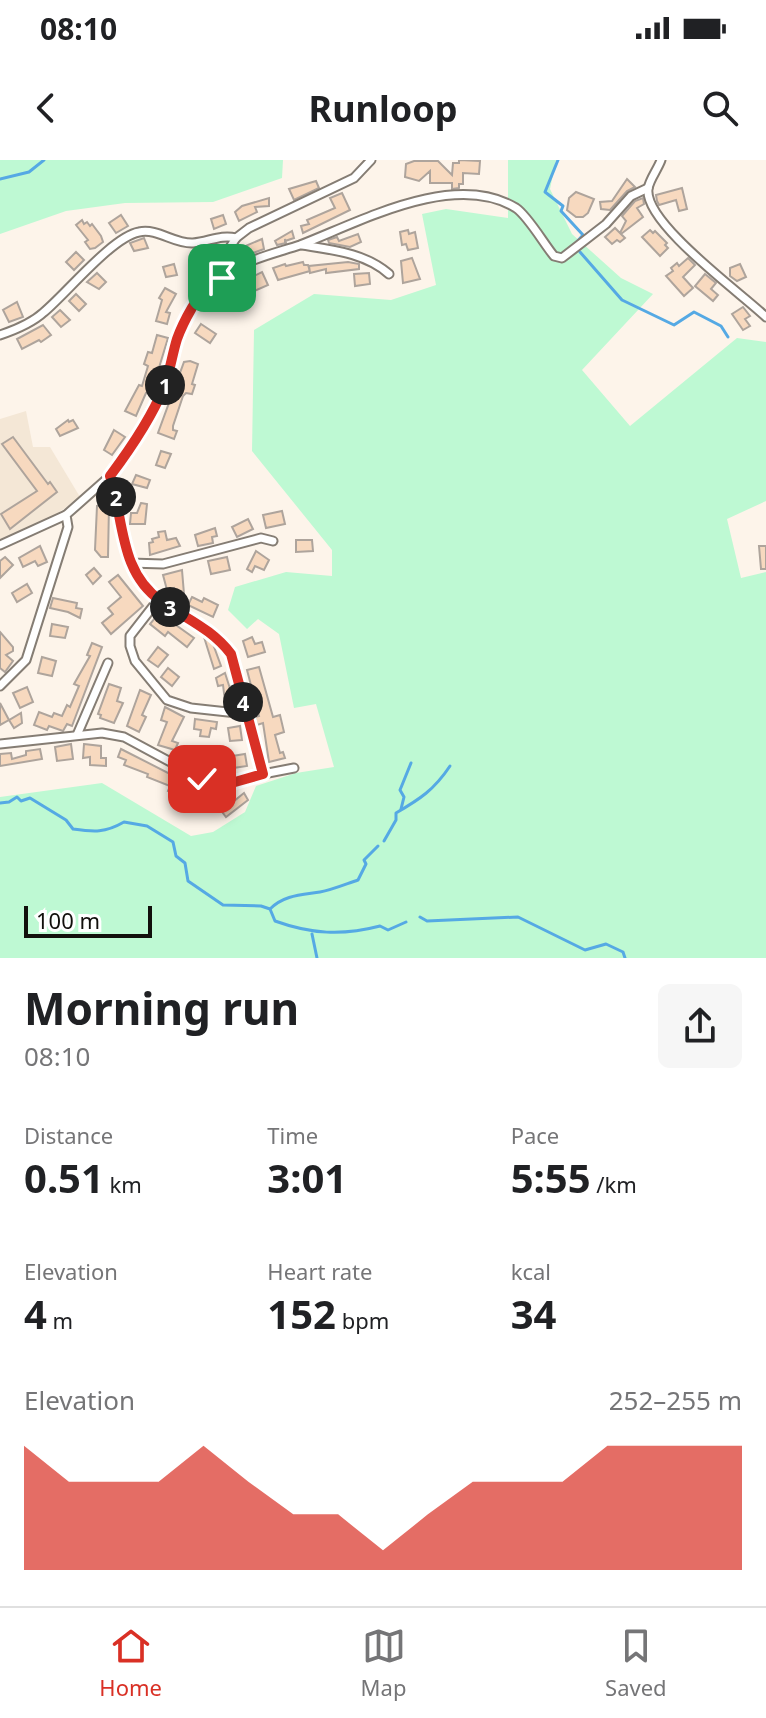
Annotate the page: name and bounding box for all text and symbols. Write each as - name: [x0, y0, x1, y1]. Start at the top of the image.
- text: 08:10: [40, 8, 117, 49]
- text: Runloop: [309, 84, 457, 133]
- icon: back: [24, 86, 68, 130]
- icon: search: [698, 86, 742, 130]
- pin: [188, 244, 256, 312]
- icon: arrive: [200, 256, 244, 300]
- pin: 1: [145, 365, 185, 405]
- text: 1: [159, 370, 171, 400]
- pin: 2: [96, 477, 136, 517]
- text: 2: [110, 482, 122, 512]
- pin: 3: [150, 587, 190, 627]
- text: 3: [164, 592, 176, 622]
- pin: 4: [223, 682, 263, 722]
- text: 4: [237, 687, 249, 717]
- pin: [168, 745, 236, 813]
- icon: check: [180, 757, 224, 801]
- scale bar: [24, 902, 152, 938]
- text: 100 m: [36, 905, 100, 935]
- text: Morning run: [24, 978, 299, 1038]
- button: share: [658, 984, 742, 1068]
- text: 08:10: [24, 1038, 90, 1074]
- text: Distance: [24, 1120, 113, 1150]
- text: Time: [267, 1120, 318, 1150]
- text: Pace: [511, 1120, 559, 1150]
- text: 0.51: [24, 1150, 104, 1205]
- text: 3:01: [267, 1150, 347, 1205]
- text: 5:55: [511, 1150, 591, 1205]
- text: km: [104, 1169, 142, 1199]
- text: /km: [591, 1169, 637, 1199]
- text: Elevation: [24, 1256, 118, 1286]
- text: Heart rate: [267, 1256, 372, 1286]
- text: kcal: [511, 1256, 551, 1286]
- text: 4: [24, 1286, 47, 1341]
- text: 152: [267, 1286, 336, 1341]
- text: 34: [511, 1286, 556, 1341]
- text: m: [47, 1305, 73, 1335]
- text: bpm: [336, 1305, 389, 1335]
- text: Elevation: [24, 1382, 135, 1418]
- text: 252–255 m: [609, 1382, 742, 1418]
- tab: Home: [99, 1624, 162, 1702]
- tab: Map: [361, 1624, 406, 1702]
- tab: Saved: [605, 1624, 667, 1702]

